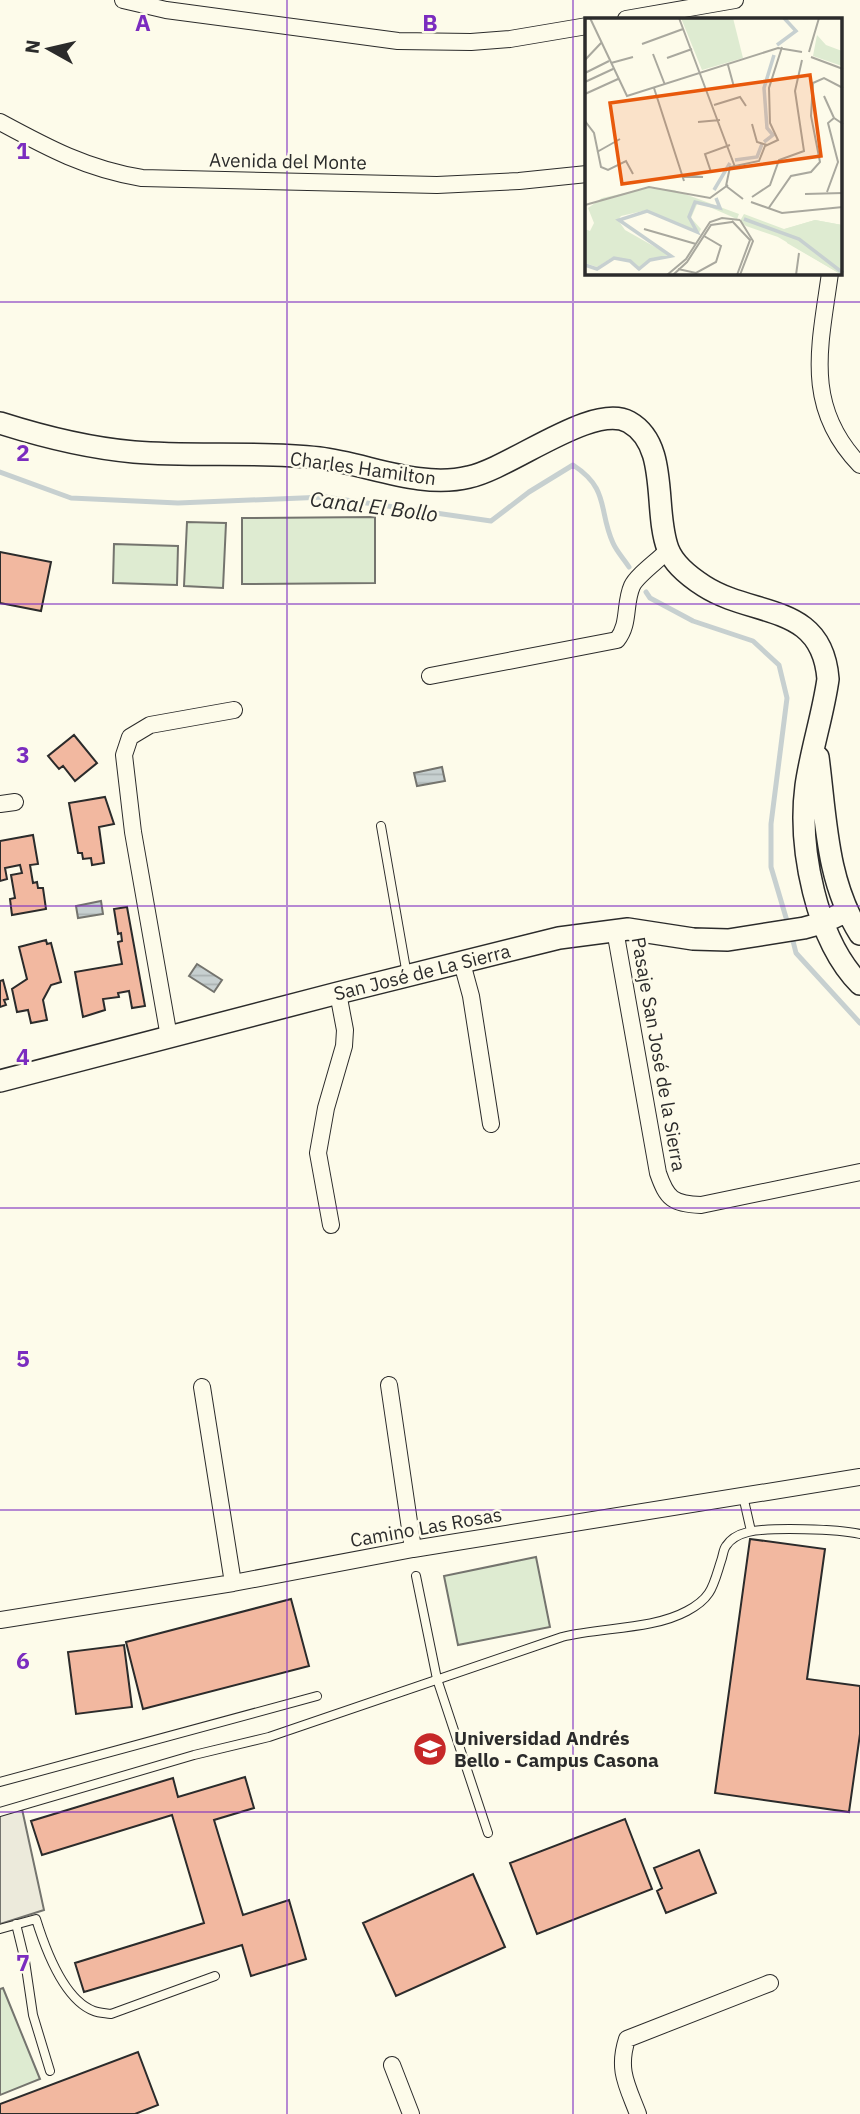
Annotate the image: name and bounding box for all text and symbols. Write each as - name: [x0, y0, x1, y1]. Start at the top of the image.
- text: A: [135, 7, 151, 37]
- text: B: [422, 7, 438, 37]
- north arrow: [14, 14, 84, 84]
- inset map: [585, 18, 842, 275]
- text: N: [19, 38, 45, 55]
- text: 1: [16, 135, 30, 165]
- street label: Avenida del Monte: [209, 148, 367, 174]
- text: 2: [16, 437, 30, 467]
- street label: Charles Hamilton: [289, 446, 437, 490]
- water label: Canal El Bollo: [309, 484, 440, 528]
- text: 3: [16, 739, 30, 769]
- street label: Pasaje San José de la Sierra: [627, 935, 691, 1173]
- street label: San José de La Sierra: [331, 938, 513, 1006]
- text: 4: [16, 1041, 30, 1071]
- text: 5: [16, 1343, 30, 1373]
- street label: Camino Las Rosas: [348, 1502, 504, 1552]
- text: 6: [16, 1645, 30, 1675]
- place label: Universidad Andrés Bello - Campus Casona: [454, 1726, 659, 1772]
- school or university icon: Universidad Andrés Bello - Campus Casona: [411, 1730, 449, 1768]
- text: 7: [16, 1947, 30, 1977]

